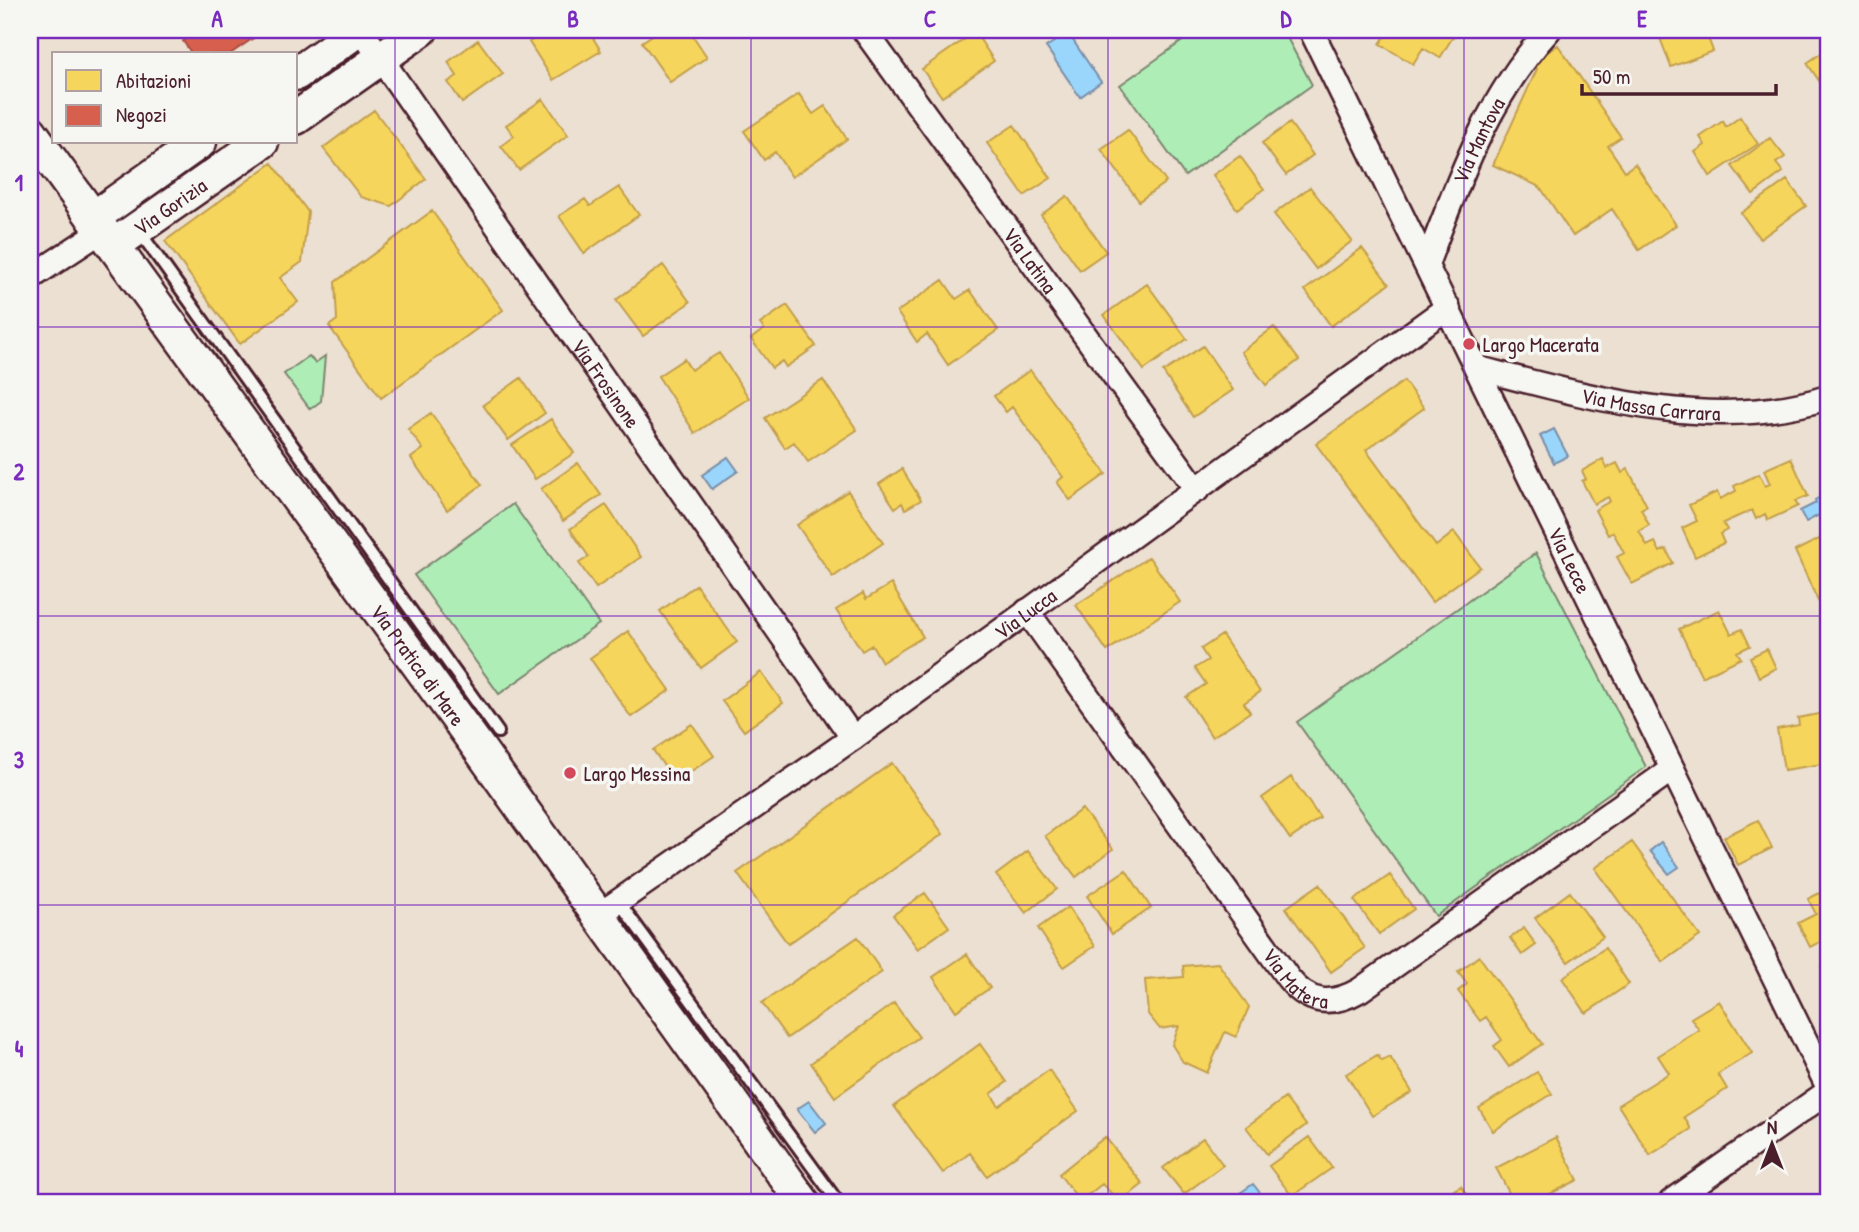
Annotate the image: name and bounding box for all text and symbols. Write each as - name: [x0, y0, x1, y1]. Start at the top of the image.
- text: A: [211, 3, 223, 34]
- text: B: [567, 3, 579, 34]
- text: C: [924, 3, 936, 34]
- text: D: [1281, 3, 1293, 34]
- text: E: [1637, 3, 1648, 34]
- legend: [52, 52, 298, 144]
- scale bar: [1582, 52, 1777, 96]
- text: 50 m: [1593, 62, 1630, 91]
- text: Abitazioni: [116, 66, 191, 95]
- street label: Via Mantova: [1445, 92, 1511, 188]
- text: Negozi: [116, 100, 167, 129]
- text: 1: [15, 167, 23, 198]
- street label: Via Gorizia: [127, 171, 212, 242]
- street label: Via Latina: [997, 221, 1064, 299]
- place label: Largo Macerata: [1483, 330, 1599, 359]
- street label: Via Frosinone: [565, 333, 648, 434]
- marker: Largo Macerata: [1461, 336, 1477, 352]
- street label: Via Massa Carrara: [1579, 380, 1721, 427]
- text: 2: [14, 456, 25, 487]
- street label: Via Lecce: [1542, 522, 1599, 598]
- street label: Via Lucca: [988, 581, 1062, 646]
- street label: Via Pratica di Mare: [364, 598, 472, 732]
- text: 3: [14, 744, 24, 775]
- place label: Largo Messina: [584, 759, 690, 788]
- marker: Largo Messina: [562, 765, 578, 781]
- street label: Via Matera: [1256, 941, 1329, 1015]
- text: 4: [15, 1033, 24, 1064]
- north arrow: [1736, 1110, 1806, 1180]
- text: N: [1767, 1114, 1777, 1140]

